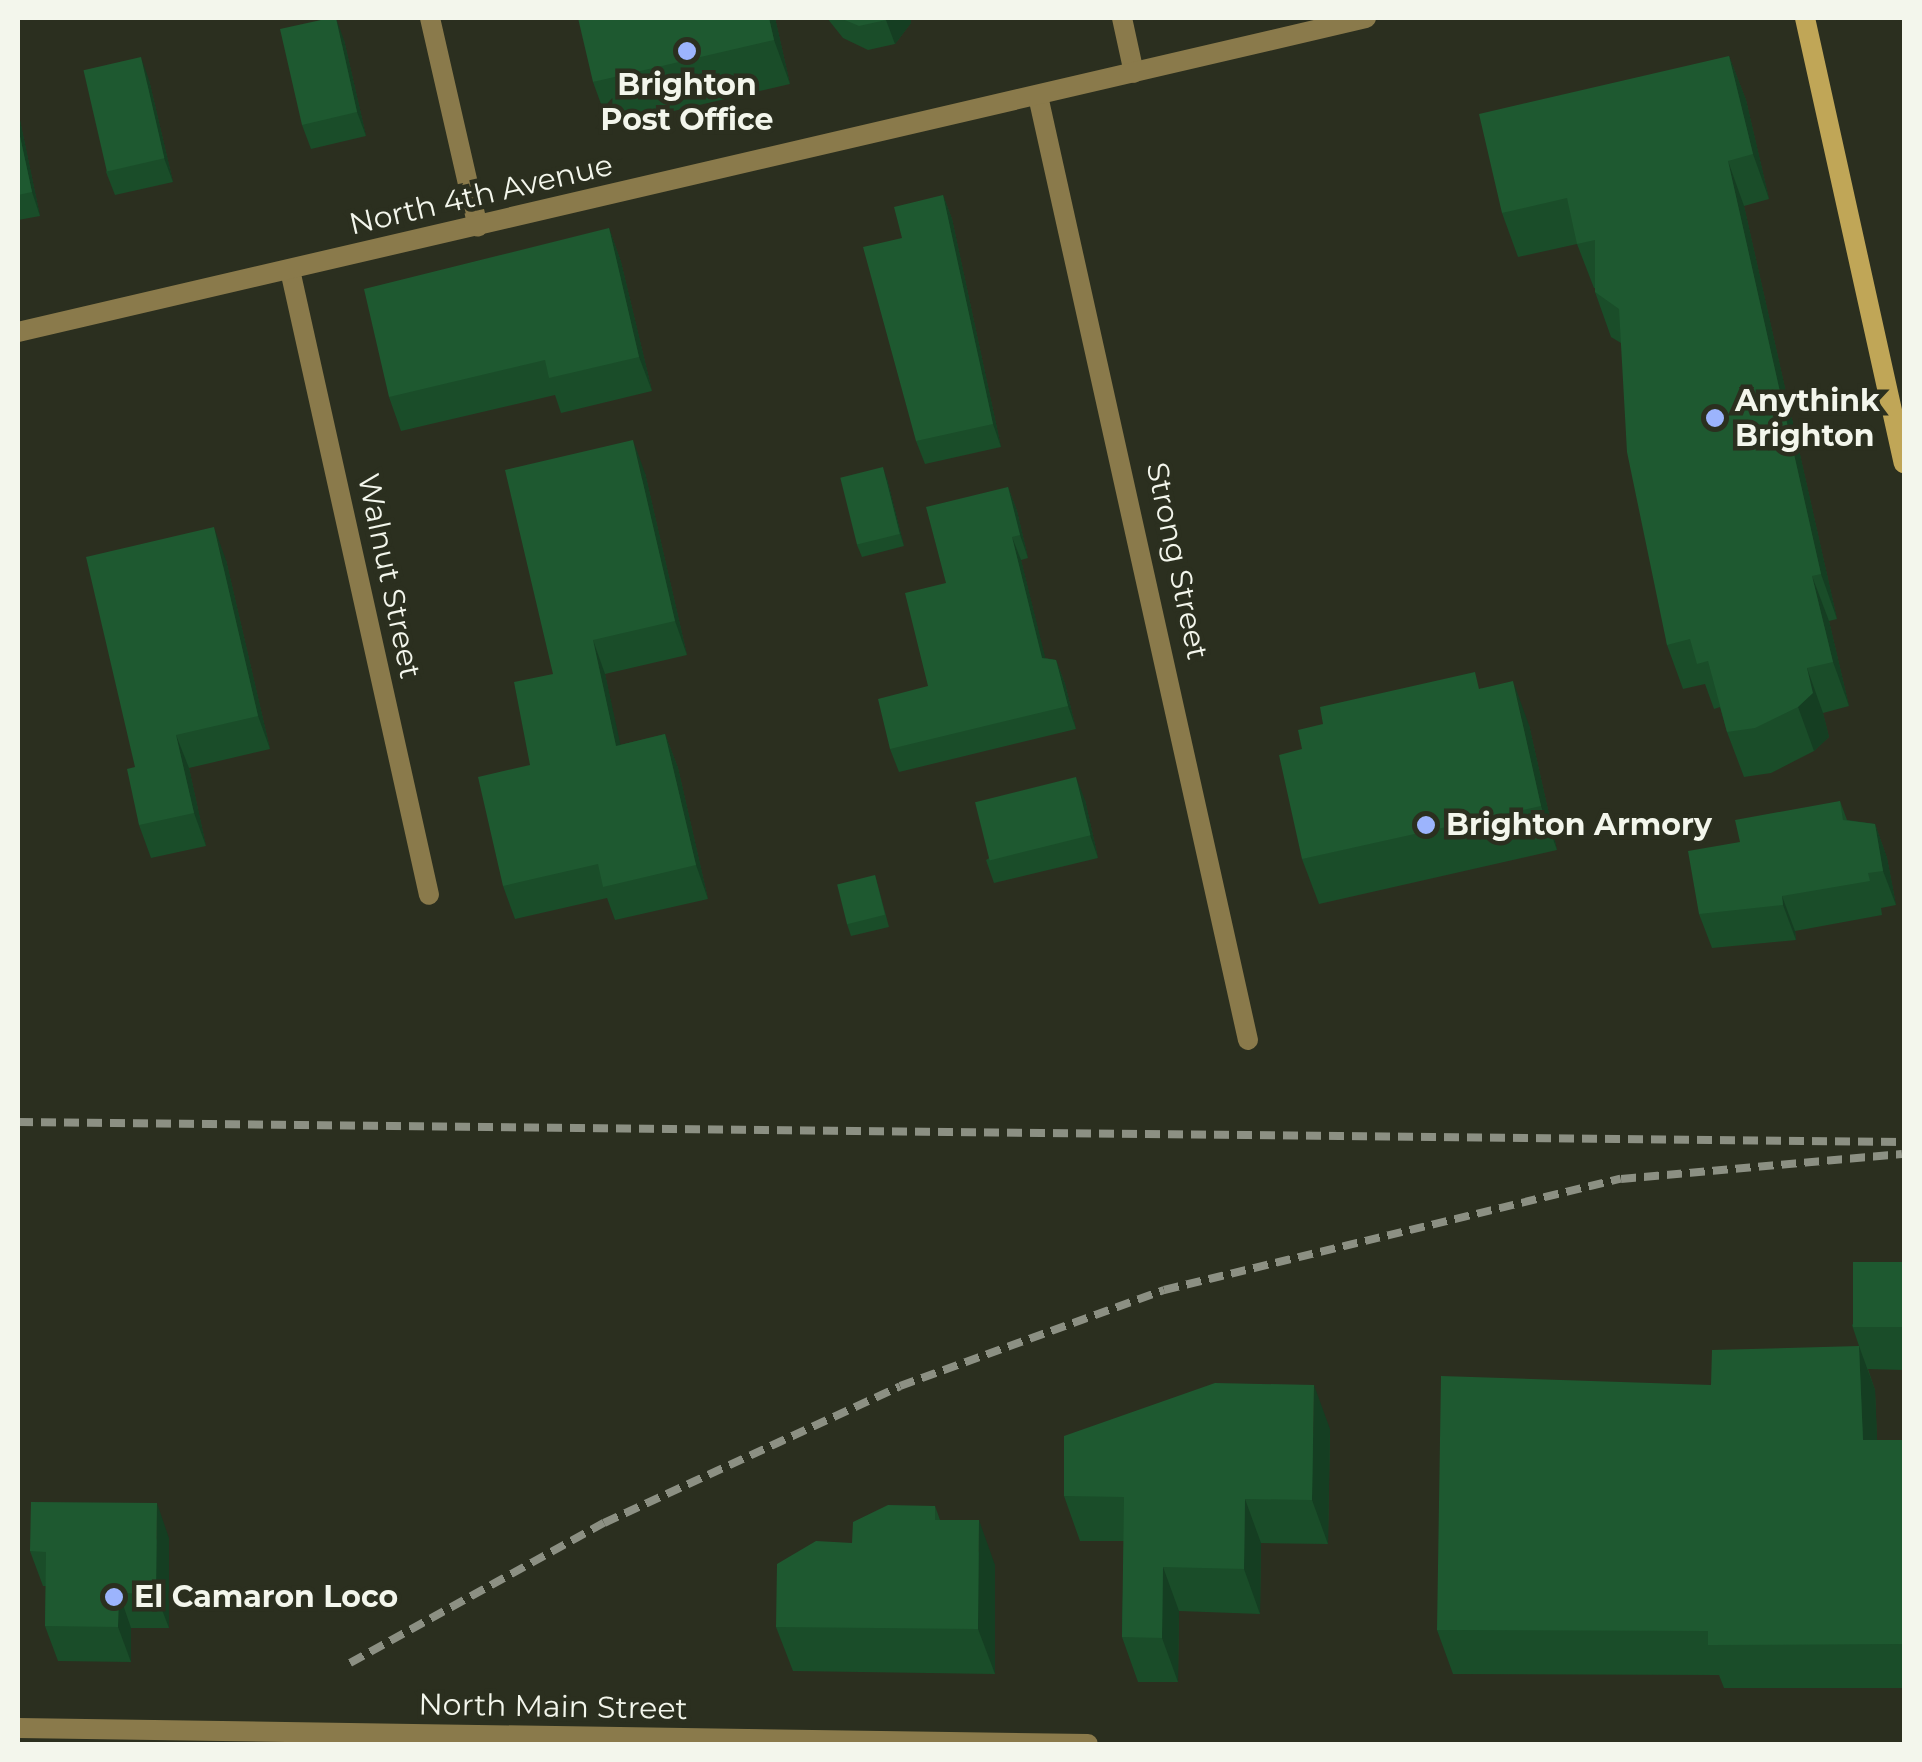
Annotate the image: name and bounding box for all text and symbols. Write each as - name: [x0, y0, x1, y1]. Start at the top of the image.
- marker: Brighton Post Office: [676, 40, 698, 62]
- place label: Brighton Post Office: [601, 67, 773, 138]
- street label: North 4th Avenue: [346, 147, 616, 243]
- place label: Anythink Brighton: [1735, 383, 1880, 454]
- marker: Anythink Brighton: [1704, 407, 1726, 429]
- street label: Strong Street: [1139, 459, 1215, 663]
- street label: Walnut Street: [350, 470, 428, 682]
- place label: Brighton Armory: [1446, 807, 1712, 843]
- marker: Brighton Armory: [1415, 814, 1437, 836]
- place label: El Camaron Loco: [134, 1579, 398, 1615]
- marker: El Camaron Loco: [103, 1586, 125, 1608]
- street label: North Main Street: [418, 1687, 688, 1727]

